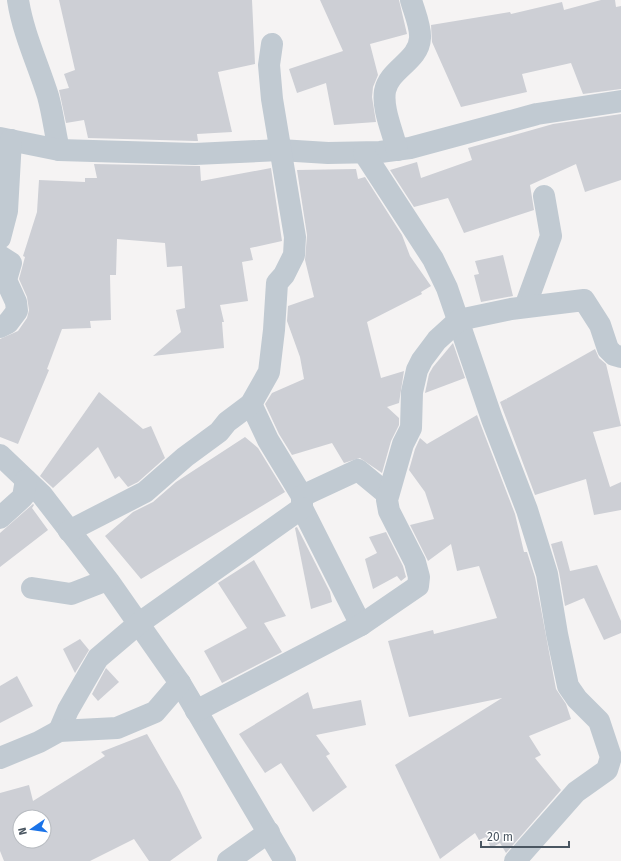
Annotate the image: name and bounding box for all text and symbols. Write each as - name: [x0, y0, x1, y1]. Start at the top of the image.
- north arrow: [12, 809, 52, 849]
- scale bar: [481, 823, 569, 849]
- text: N: [16, 826, 30, 836]
- text: 20 m: [487, 830, 513, 844]

